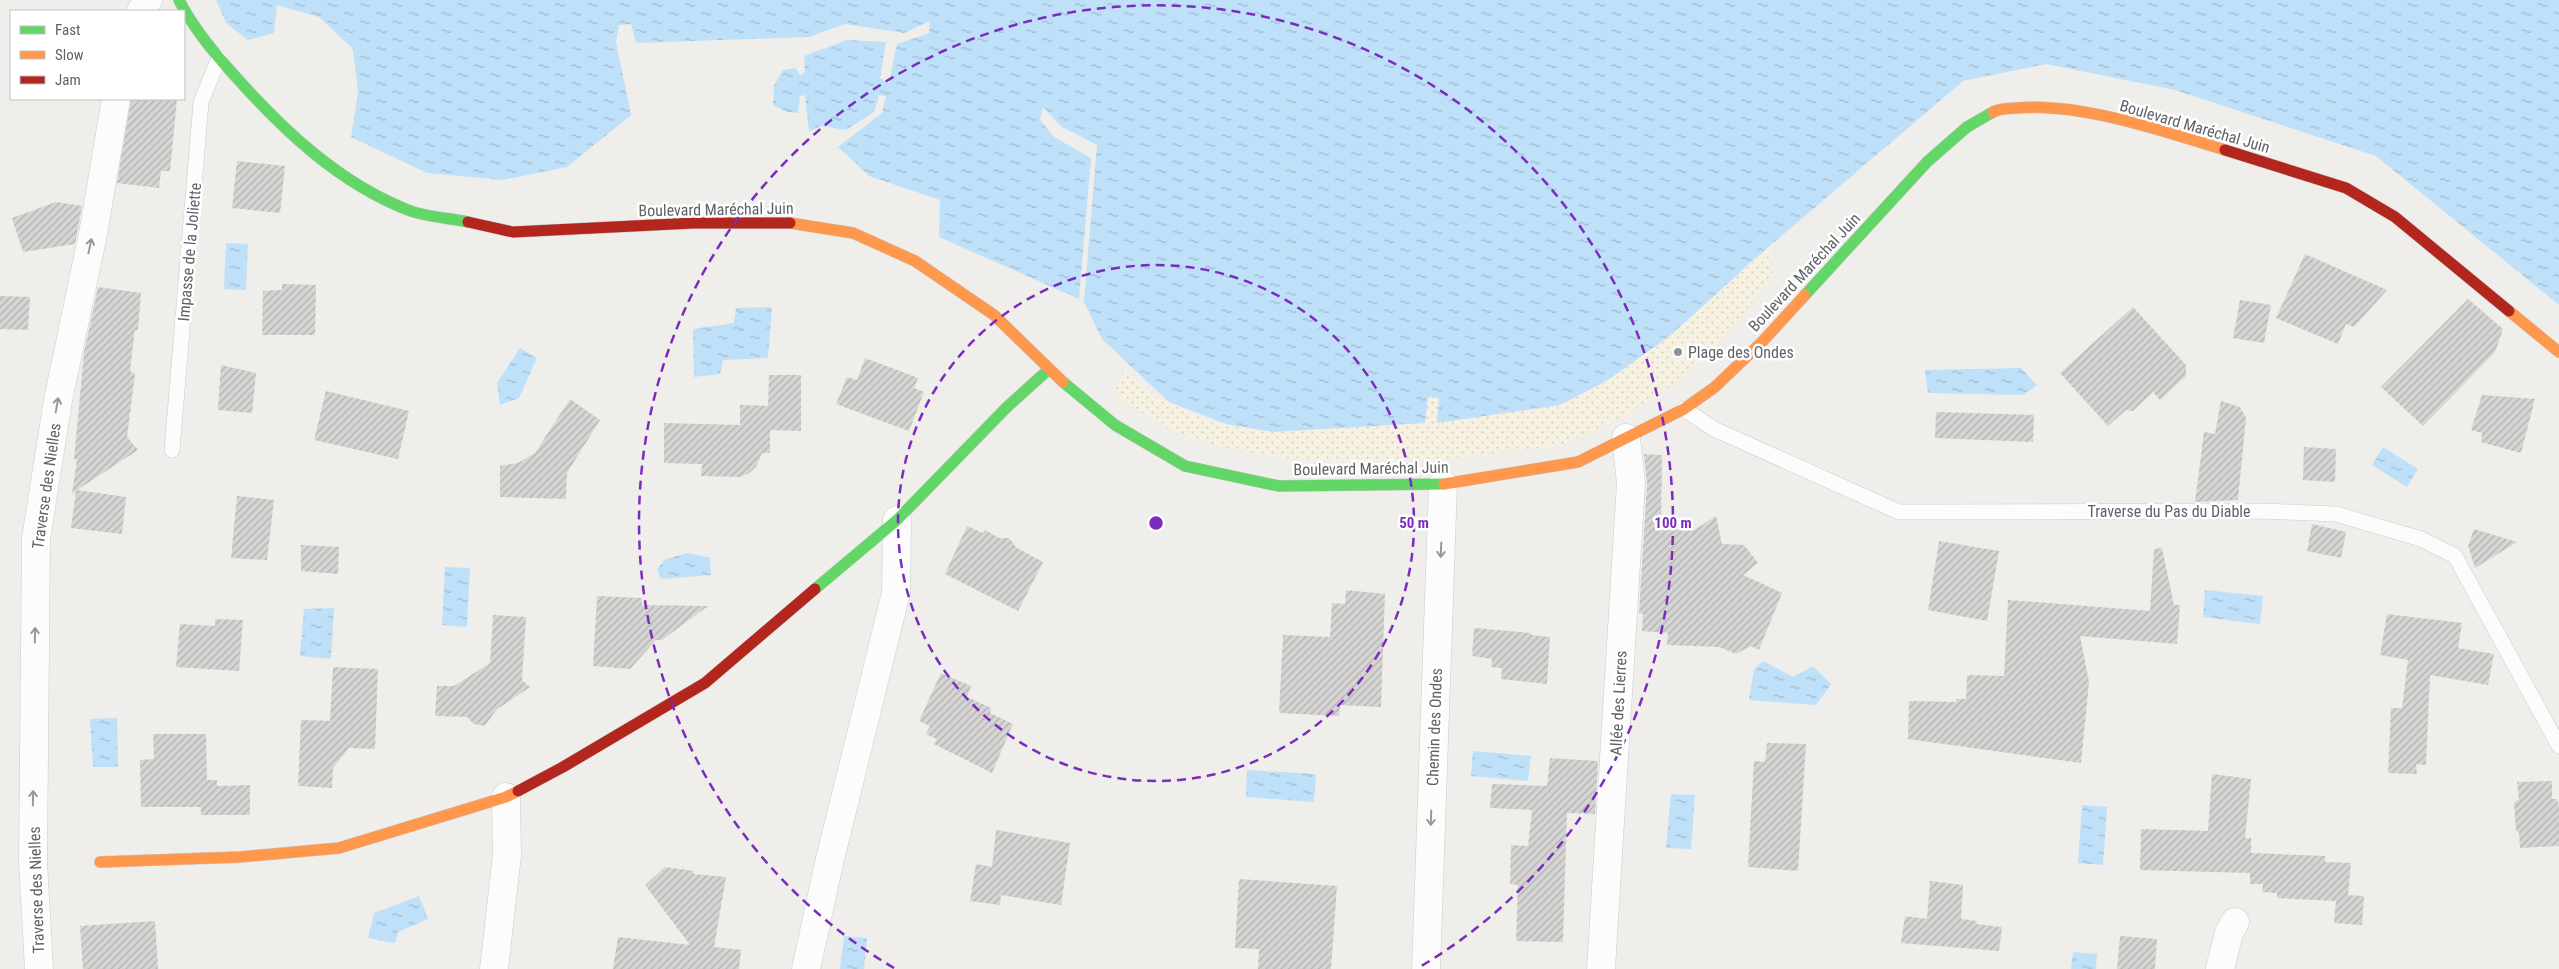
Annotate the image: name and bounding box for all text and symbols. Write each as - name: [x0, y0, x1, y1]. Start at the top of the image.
- legend: [10, 10, 185, 100]
- text: Fast: [55, 21, 80, 39]
- text: Slow: [55, 46, 84, 64]
- text: Jam: [55, 71, 81, 89]
- street label: Boulevard Maréchal Juin: [2118, 96, 2272, 157]
- street label: Impasse de la Joliette: [174, 182, 205, 322]
- street label: Boulevard Maréchal Juin: [638, 199, 794, 220]
- street label: Boulevard Maréchal Juin: [1744, 209, 1864, 336]
- one-way arrow: [86, 238, 96, 254]
- place label: Plage des Ondes: [1688, 343, 1794, 362]
- marker: Plage des Ondes: [1672, 346, 1684, 358]
- one-way arrow: [53, 397, 63, 413]
- street label: Traverse des Nielles: [28, 422, 65, 550]
- street label: Boulevard Maréchal Juin: [1293, 458, 1449, 479]
- street label: Traverse du Pas du Diable: [2087, 502, 2251, 521]
- centre of rings: [1147, 514, 1165, 532]
- text: 50 m: [1399, 514, 1429, 532]
- text: 100 m: [1654, 514, 1692, 532]
- one-way arrow: [1436, 542, 1445, 558]
- one-way arrow: [30, 628, 40, 644]
- street label: Allée des Lierres: [1606, 650, 1631, 756]
- street label: Chemin des Ondes: [1423, 668, 1446, 786]
- one-way arrow: [28, 790, 38, 806]
- one-way arrow: [1426, 810, 1436, 826]
- street label: Traverse des Nielles: [25, 826, 48, 954]

